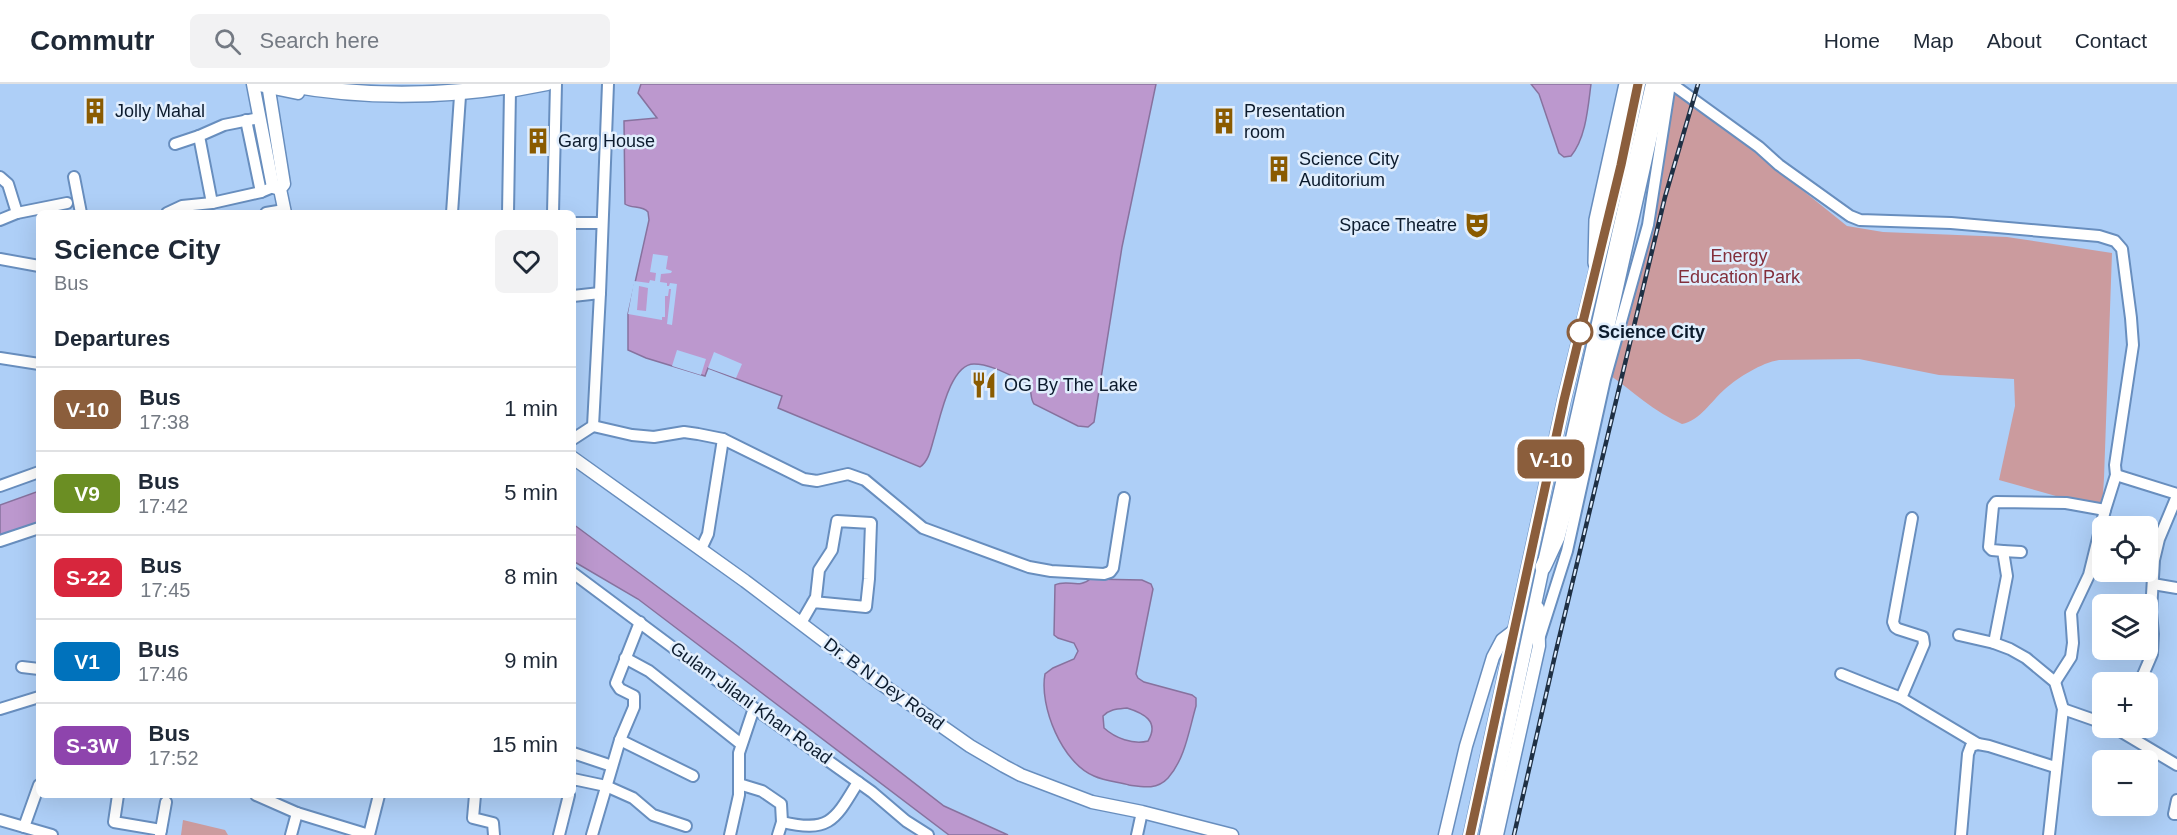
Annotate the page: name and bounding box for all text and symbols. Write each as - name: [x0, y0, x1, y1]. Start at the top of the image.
- search box: [190, 14, 610, 68]
- text: Commutr: [30, 25, 154, 56]
- icon: search: [211, 25, 244, 58]
- text: Search here: [259, 28, 379, 53]
- text: Home: [1824, 29, 1880, 52]
- text: Map: [1913, 29, 1954, 52]
- text: About: [1987, 29, 2042, 52]
- text: Contact: [2075, 29, 2147, 52]
- building icon: Jolly Mahal: [80, 96, 110, 126]
- place label: Jolly Mahal: [115, 101, 205, 121]
- place label: Presentation room: [1244, 101, 1345, 142]
- building icon: Presentation room: [1209, 106, 1239, 136]
- building icon: Garg House: [523, 126, 553, 156]
- place label: Garg House: [558, 131, 655, 151]
- place label: Science City Auditorium: [1299, 149, 1399, 190]
- building icon: Science City Auditorium: [1264, 154, 1294, 184]
- theatre icon: Space Theatre: [1462, 210, 1492, 240]
- place label: Space Theatre: [1339, 215, 1457, 235]
- button: heart: [495, 230, 558, 293]
- text: Science City: [54, 234, 221, 265]
- park label: Energy Education Park: [1678, 246, 1801, 287]
- text: Bus: [54, 272, 88, 294]
- marker: Science City: [1567, 319, 1593, 345]
- place label: Science City: [1598, 322, 1705, 342]
- text: Departures: [54, 326, 170, 351]
- restaurant icon: OG By The Lake: [969, 370, 999, 400]
- place label: OG By The Lake: [1004, 375, 1138, 395]
- text: Bus: [139, 385, 181, 410]
- text: 1 min: [504, 396, 558, 421]
- text: V-10: [66, 398, 109, 421]
- text: 17:38: [139, 411, 189, 433]
- line badge: V-10: [1509, 440, 1593, 478]
- text: V-10: [1529, 448, 1573, 471]
- text: Bus: [138, 469, 180, 494]
- text: 5 min: [504, 480, 558, 505]
- text: V9: [74, 482, 100, 505]
- text: 17:42: [138, 495, 188, 517]
- map controls: [2092, 516, 2158, 816]
- button: locate: [2092, 516, 2158, 582]
- text: Bus: [140, 553, 182, 578]
- text: 8 min: [504, 564, 558, 589]
- text: S-22: [66, 566, 110, 589]
- text: 17:45: [140, 579, 190, 601]
- button: layers: [2092, 594, 2158, 660]
- street label: Dr. B N Dey Road: [820, 634, 948, 734]
- text: Bus: [138, 637, 180, 662]
- street label: Gulam Jilani Khan Road: [667, 638, 835, 768]
- text: 9 min: [504, 648, 558, 673]
- text: V1: [74, 650, 100, 673]
- text: 17:46: [138, 663, 188, 685]
- button: +: [2092, 672, 2158, 738]
- text: Bus: [149, 721, 190, 746]
- text: 15 min: [492, 732, 558, 757]
- text: S-3W: [66, 734, 119, 757]
- text: 17:52: [149, 747, 199, 769]
- button: −: [2092, 750, 2158, 816]

